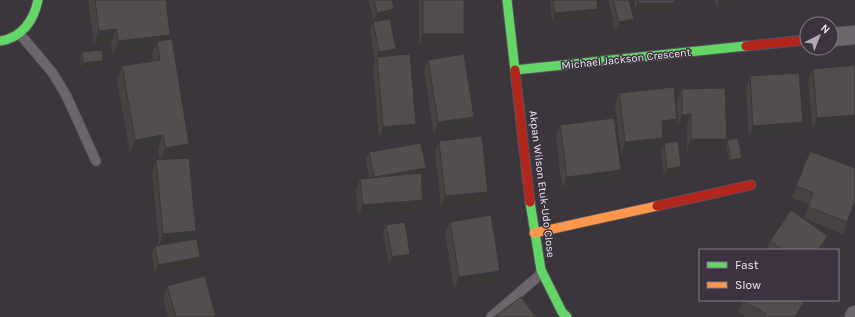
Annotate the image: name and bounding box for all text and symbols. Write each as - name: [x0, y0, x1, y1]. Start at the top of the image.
- north arrow: [799, 16, 839, 56]
- text: N: [818, 21, 833, 36]
- street label: Michael Jackson Crescent: [561, 46, 691, 72]
- street label: Akpan Wilson Etuk-Udo Close: [527, 110, 558, 259]
- legend: [699, 249, 839, 301]
- text: Fast: [735, 258, 759, 272]
- text: Slow: [735, 278, 761, 292]

